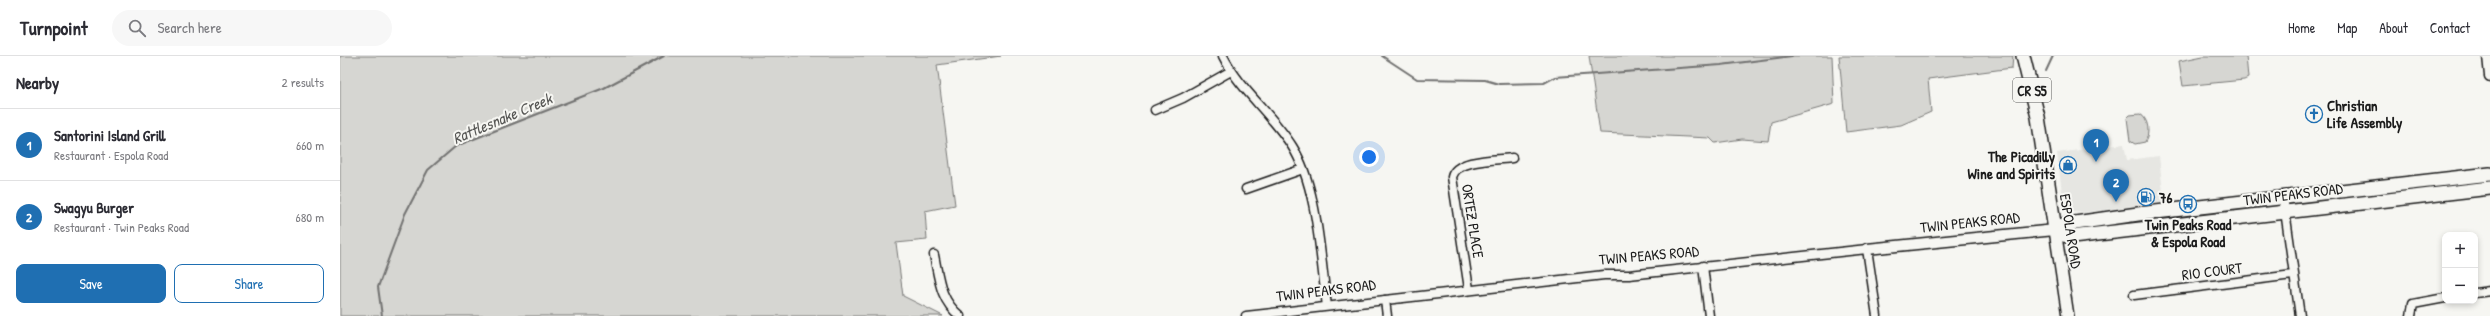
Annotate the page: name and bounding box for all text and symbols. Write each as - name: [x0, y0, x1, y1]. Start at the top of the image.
- search box: [112, 10, 392, 46]
- text: Turnpoint: [20, 15, 88, 41]
- icon: search: [126, 17, 148, 39]
- text: Search here: [158, 17, 222, 38]
- text: Home: [2288, 18, 2315, 37]
- text: Map: [2337, 18, 2357, 37]
- text: About: [2379, 18, 2408, 37]
- text: Contact: [2430, 18, 2470, 37]
- text: Nearby: [16, 71, 59, 94]
- text: 2 results: [282, 73, 324, 91]
- road number: CR S5: [2013, 78, 2051, 102]
- water label: Rattlesnake Creek: [449, 87, 556, 149]
- place label: Christian Life Assembly: [2327, 95, 2403, 134]
- church icon: Christian Life Assembly: [2304, 104, 2324, 124]
- text: Santorini Island Grill: [54, 125, 166, 146]
- pin: 1: [2083, 129, 2109, 162]
- text: 1: [27, 136, 31, 154]
- text: 660 m: [296, 136, 324, 154]
- text: Restaurant · Espola Road: [54, 146, 168, 164]
- place label: The Picadilly Wine and Spirits: [1968, 146, 2056, 185]
- your location: [1359, 147, 1379, 167]
- shop icon: The Picadilly Wine and Spirits: [2058, 155, 2078, 175]
- pin: 2: [2103, 169, 2129, 202]
- street label: TWIN PEAKS ROAD: [2242, 177, 2345, 211]
- street label: ORTEZ PLACE: [1457, 182, 1489, 260]
- fuel station icon: 76: [2136, 187, 2156, 207]
- place label: 76: [2158, 187, 2172, 208]
- street label: ESPOLA ROAD: [2055, 192, 2087, 271]
- bus stop icon: Twin Peaks Road & Espola Road: [2178, 194, 2198, 214]
- text: Swagyu Burger: [54, 197, 134, 218]
- street label: TWIN PEAKS ROAD: [1919, 206, 2022, 238]
- text: 2: [26, 208, 32, 226]
- text: 680 m: [296, 208, 324, 226]
- place label: Twin Peaks Road & Espola Road: [2144, 214, 2231, 253]
- text: Restaurant · Twin Peaks Road: [54, 218, 189, 236]
- map controls: [2442, 232, 2478, 304]
- button: +: [2442, 232, 2478, 268]
- street label: TWIN PEAKS ROAD: [1598, 240, 1701, 270]
- street label: RIO COURT: [2181, 257, 2244, 285]
- button: Save: [16, 264, 166, 303]
- button: Share: [174, 264, 324, 303]
- button: −: [2442, 268, 2478, 304]
- street label: TWIN PEAKS ROAD: [1275, 273, 1378, 307]

